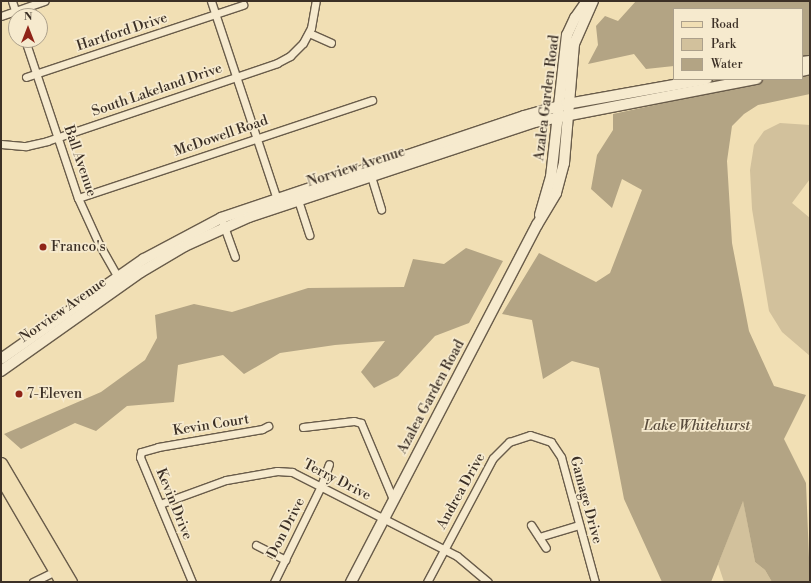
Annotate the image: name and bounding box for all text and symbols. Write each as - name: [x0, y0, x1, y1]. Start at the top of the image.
- north arrow: [8, 8, 48, 48]
- legend: [673, 8, 803, 80]
- street label: Hartford Drive: [74, 9, 170, 55]
- text: N: [24, 10, 32, 24]
- text: Road: [711, 17, 739, 32]
- street label: Azalea Garden Road: [531, 34, 563, 162]
- text: Park: [711, 37, 736, 52]
- text: Water: [711, 57, 743, 72]
- street label: South Lakeland Drive: [90, 60, 224, 120]
- street label: McDowell Road: [172, 112, 270, 160]
- street label: Ball Avenue: [60, 123, 100, 199]
- street label: Norview Avenue: [305, 143, 407, 191]
- place label: Franco's: [51, 239, 106, 255]
- marker: Franco's: [38, 242, 48, 252]
- street label: Norview Avenue: [16, 274, 110, 346]
- street label: Azalea Garden Road: [394, 337, 468, 457]
- place label: 7-Eleven: [27, 386, 82, 402]
- marker: 7-Eleven: [14, 389, 24, 399]
- street label: Kevin Court: [172, 411, 250, 439]
- water label: Lake Whitehurst: [644, 417, 750, 435]
- street label: Andrea Drive: [433, 450, 489, 532]
- street label: Gamage Drive: [566, 455, 606, 545]
- street label: Terry Drive: [300, 456, 374, 504]
- street label: Kevin Drive: [152, 466, 196, 542]
- street label: Don Drive: [264, 495, 308, 561]

